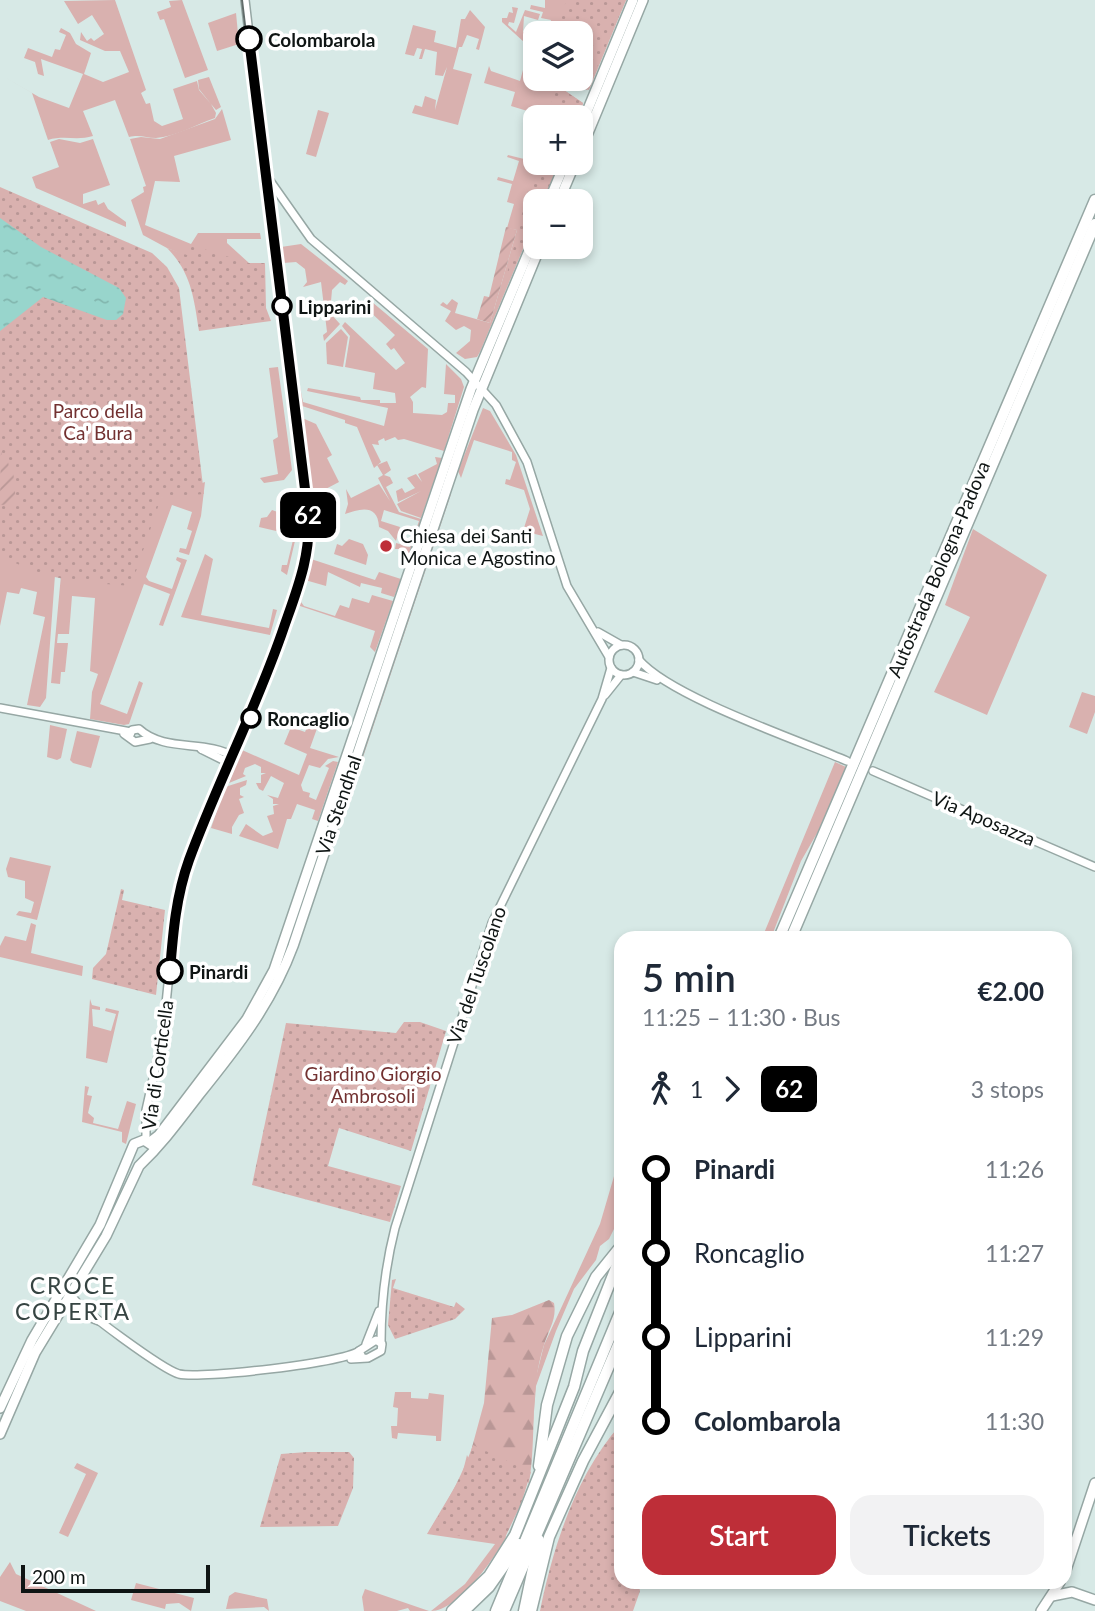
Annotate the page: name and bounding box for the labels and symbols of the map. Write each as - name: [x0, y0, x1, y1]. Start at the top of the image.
- marker: Colombarola: [236, 26, 262, 52]
- place label: Colombarola: [268, 28, 375, 51]
- place label: Lipparini: [298, 295, 371, 318]
- marker: Lipparini: [272, 296, 292, 316]
- park label: Parco della Ca' Bura: [53, 399, 143, 444]
- street label: Autostrada Bologna-Padova: [882, 457, 994, 681]
- line badge: 62: [276, 492, 340, 538]
- place label: Chiesa dei Santi Monica e Agostino: [400, 524, 556, 569]
- marker: Chiesa dei Santi Monica e Agostino: [378, 538, 394, 554]
- place label: Roncaglio: [267, 707, 350, 730]
- marker: Roncaglio: [241, 708, 261, 728]
- street label: Via Stendhal: [310, 752, 366, 858]
- street label: Via Aposazza: [929, 786, 1039, 850]
- street label: Via del Tuscolano: [442, 903, 510, 1047]
- marker: Pinardi: [157, 958, 183, 984]
- place label: Pinardi: [189, 960, 248, 983]
- street label: Via di Corticella: [136, 999, 178, 1131]
- park label: Giardino Giorgio Ambrosoli: [305, 1062, 441, 1107]
- district label: CROCE COPERTA: [15, 1271, 131, 1325]
- scale bar: [21, 1562, 210, 1594]

